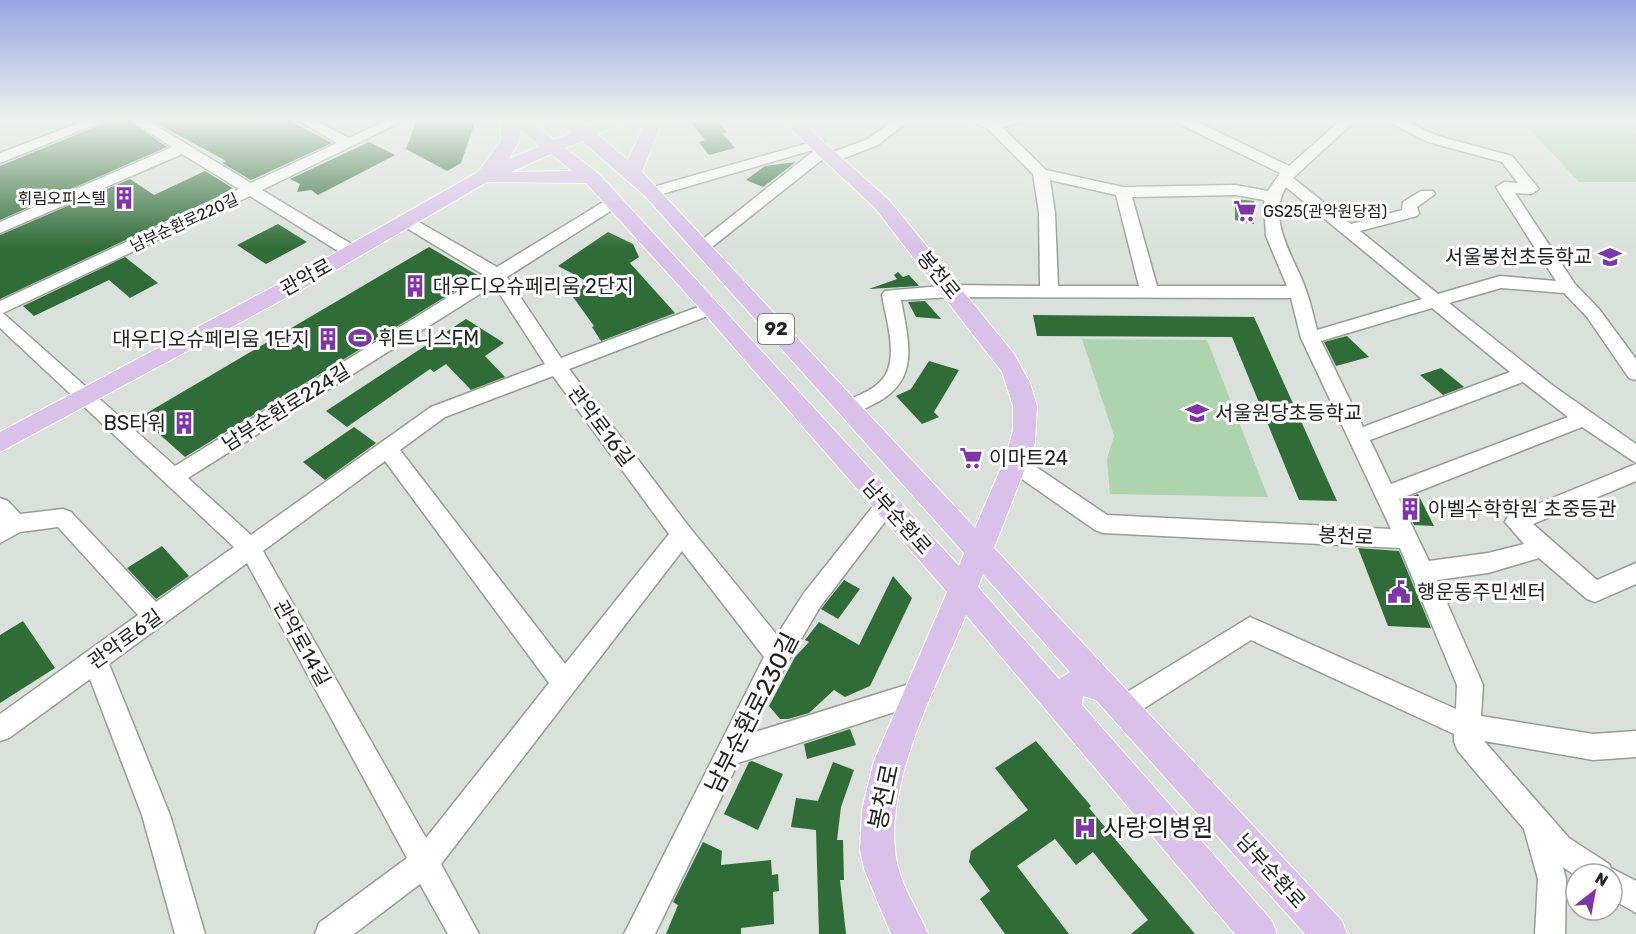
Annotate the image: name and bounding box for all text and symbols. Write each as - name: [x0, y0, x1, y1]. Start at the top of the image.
- building icon: 휘림오피스텔: [111, 185, 137, 211]
- place label: 휘림오피스텔: [18, 189, 106, 208]
- street label: 남부순환로220길: [127, 189, 241, 256]
- supermarket icon: GS25(관악원당점): [1232, 198, 1258, 224]
- place label: GS25(관악원당점): [1263, 202, 1387, 221]
- school or university icon: 서울봉천초등학교: [1597, 244, 1623, 270]
- place label: 서울봉천초등학교: [1445, 245, 1592, 269]
- street label: 봉천로: [912, 246, 966, 304]
- street label: 관악로: [276, 253, 336, 301]
- building icon: 대우디오슈페리움 2단지: [402, 273, 428, 299]
- place label: 대우디오슈페리움 2단지: [433, 274, 634, 298]
- road number: 92: [758, 314, 794, 344]
- sports icon: 휘트니스FM: [347, 325, 373, 351]
- building icon: 대우디오슈페리움 1단지: [315, 326, 341, 352]
- place label: 휘트니스FM: [378, 326, 479, 350]
- place label: 대우디오슈페리움 1단지: [113, 327, 310, 351]
- street label: 남부순환로224길: [218, 358, 354, 456]
- street label: 관악로16길: [563, 381, 639, 471]
- school or university icon: 서울원당초등학교: [1184, 400, 1210, 426]
- place label: 서울원당초등학교: [1215, 401, 1362, 425]
- building icon: BS타워: [171, 410, 197, 436]
- place label: BS타워: [103, 411, 166, 435]
- supermarket icon: 이마트24: [958, 445, 984, 471]
- place label: 이마트24: [989, 446, 1068, 470]
- street label: 남부순환로: [857, 475, 937, 559]
- building icon: 아벨수학학원 초중등관: [1397, 496, 1423, 522]
- place label: 아벨수학학원 초중등관: [1428, 497, 1617, 521]
- street label: 봉천로: [1318, 523, 1374, 549]
- public building icon: 행운동주민센터: [1386, 579, 1412, 605]
- place label: 행운동주민센터: [1417, 580, 1546, 604]
- street label: 관악로14길: [269, 596, 335, 690]
- street label: 관악로6길: [83, 604, 167, 674]
- street label: 남부순환로230길: [700, 628, 804, 798]
- street label: 봉천로: [863, 762, 905, 832]
- place label: 사랑의병원: [1103, 814, 1213, 842]
- hospital icon: 사랑의병원: [1072, 815, 1098, 841]
- street label: 남부순환로: [1231, 829, 1311, 913]
- north arrow: [1564, 862, 1624, 922]
- text: N: [1592, 868, 1611, 891]

